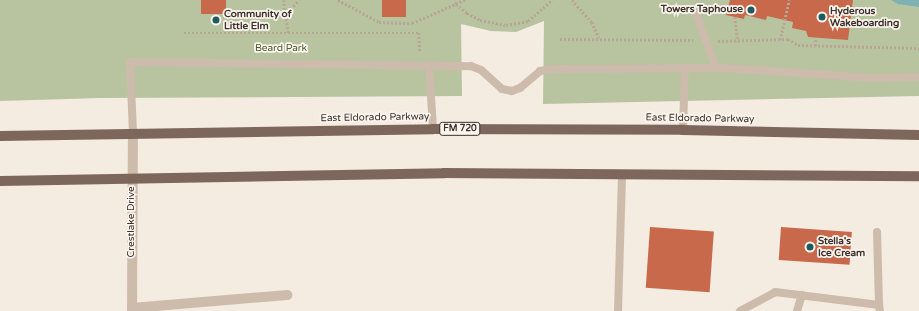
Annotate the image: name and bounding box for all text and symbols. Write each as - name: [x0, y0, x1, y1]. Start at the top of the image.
- place label: Towers Taphouse: [661, 4, 743, 16]
- marker: Towers Taphouse: [746, 5, 756, 15]
- place label: Hyderous Wakeboarding: [830, 5, 899, 28]
- place label: Community of Little Elm: [224, 8, 291, 32]
- marker: Hyderous Wakeboarding: [817, 12, 827, 22]
- marker: Community of Little Elm: [211, 15, 221, 25]
- park label: Beard Park: [255, 43, 307, 55]
- street label: East Eldorado Parkway: [320, 111, 430, 125]
- street label: East Eldorado Parkway: [645, 112, 755, 126]
- road number: FM 720: [439, 122, 481, 136]
- street label: Crestlake Drive: [126, 186, 138, 258]
- place label: Stella's Ice Cream: [818, 235, 865, 258]
- marker: Stella's Ice Cream: [805, 242, 815, 252]

